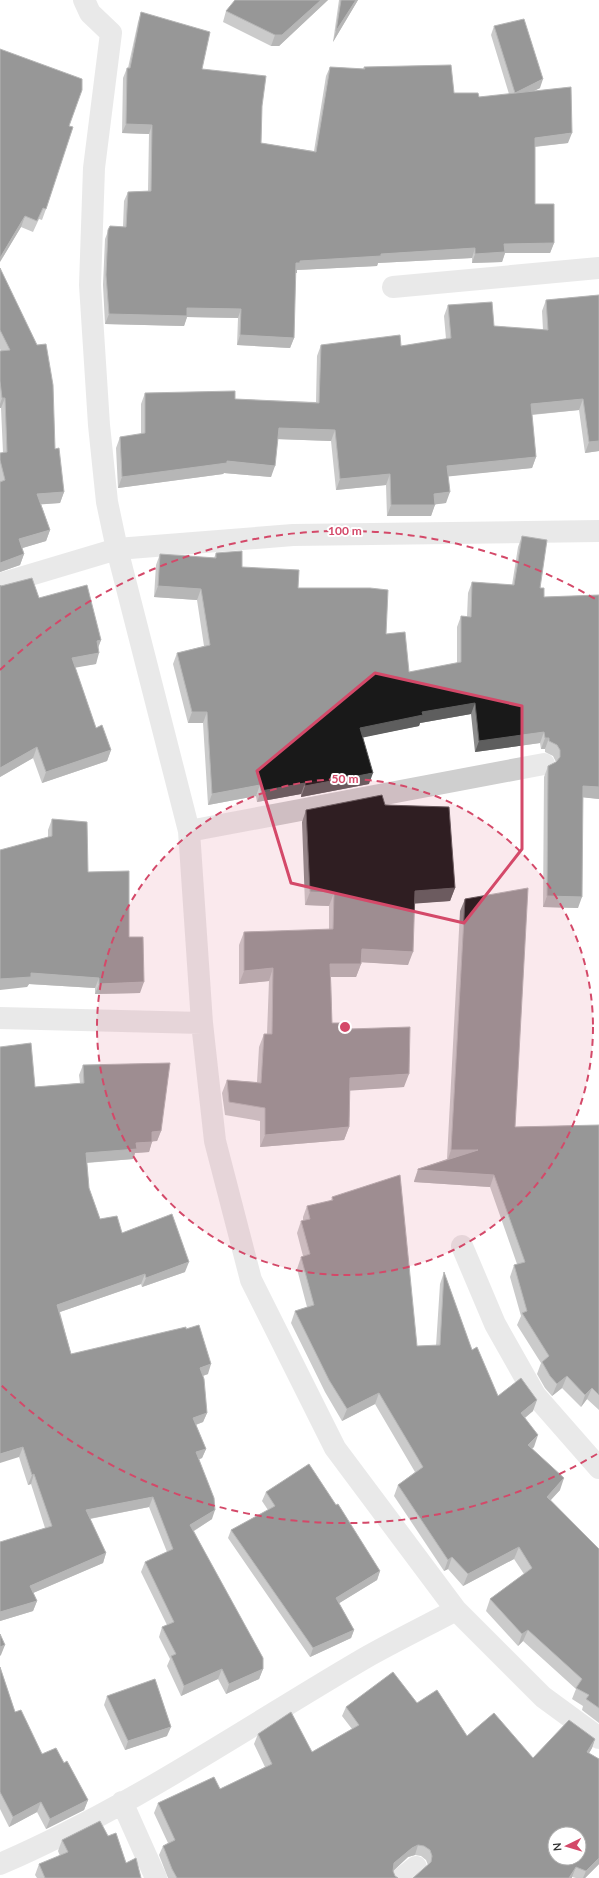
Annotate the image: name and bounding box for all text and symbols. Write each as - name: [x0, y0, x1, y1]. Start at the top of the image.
- text: 100 m: [328, 523, 362, 538]
- text: 50 m: [332, 771, 358, 786]
- centre of rings: [338, 1020, 352, 1034]
- north arrow: [547, 1826, 587, 1866]
- text: N: [550, 1842, 563, 1852]

